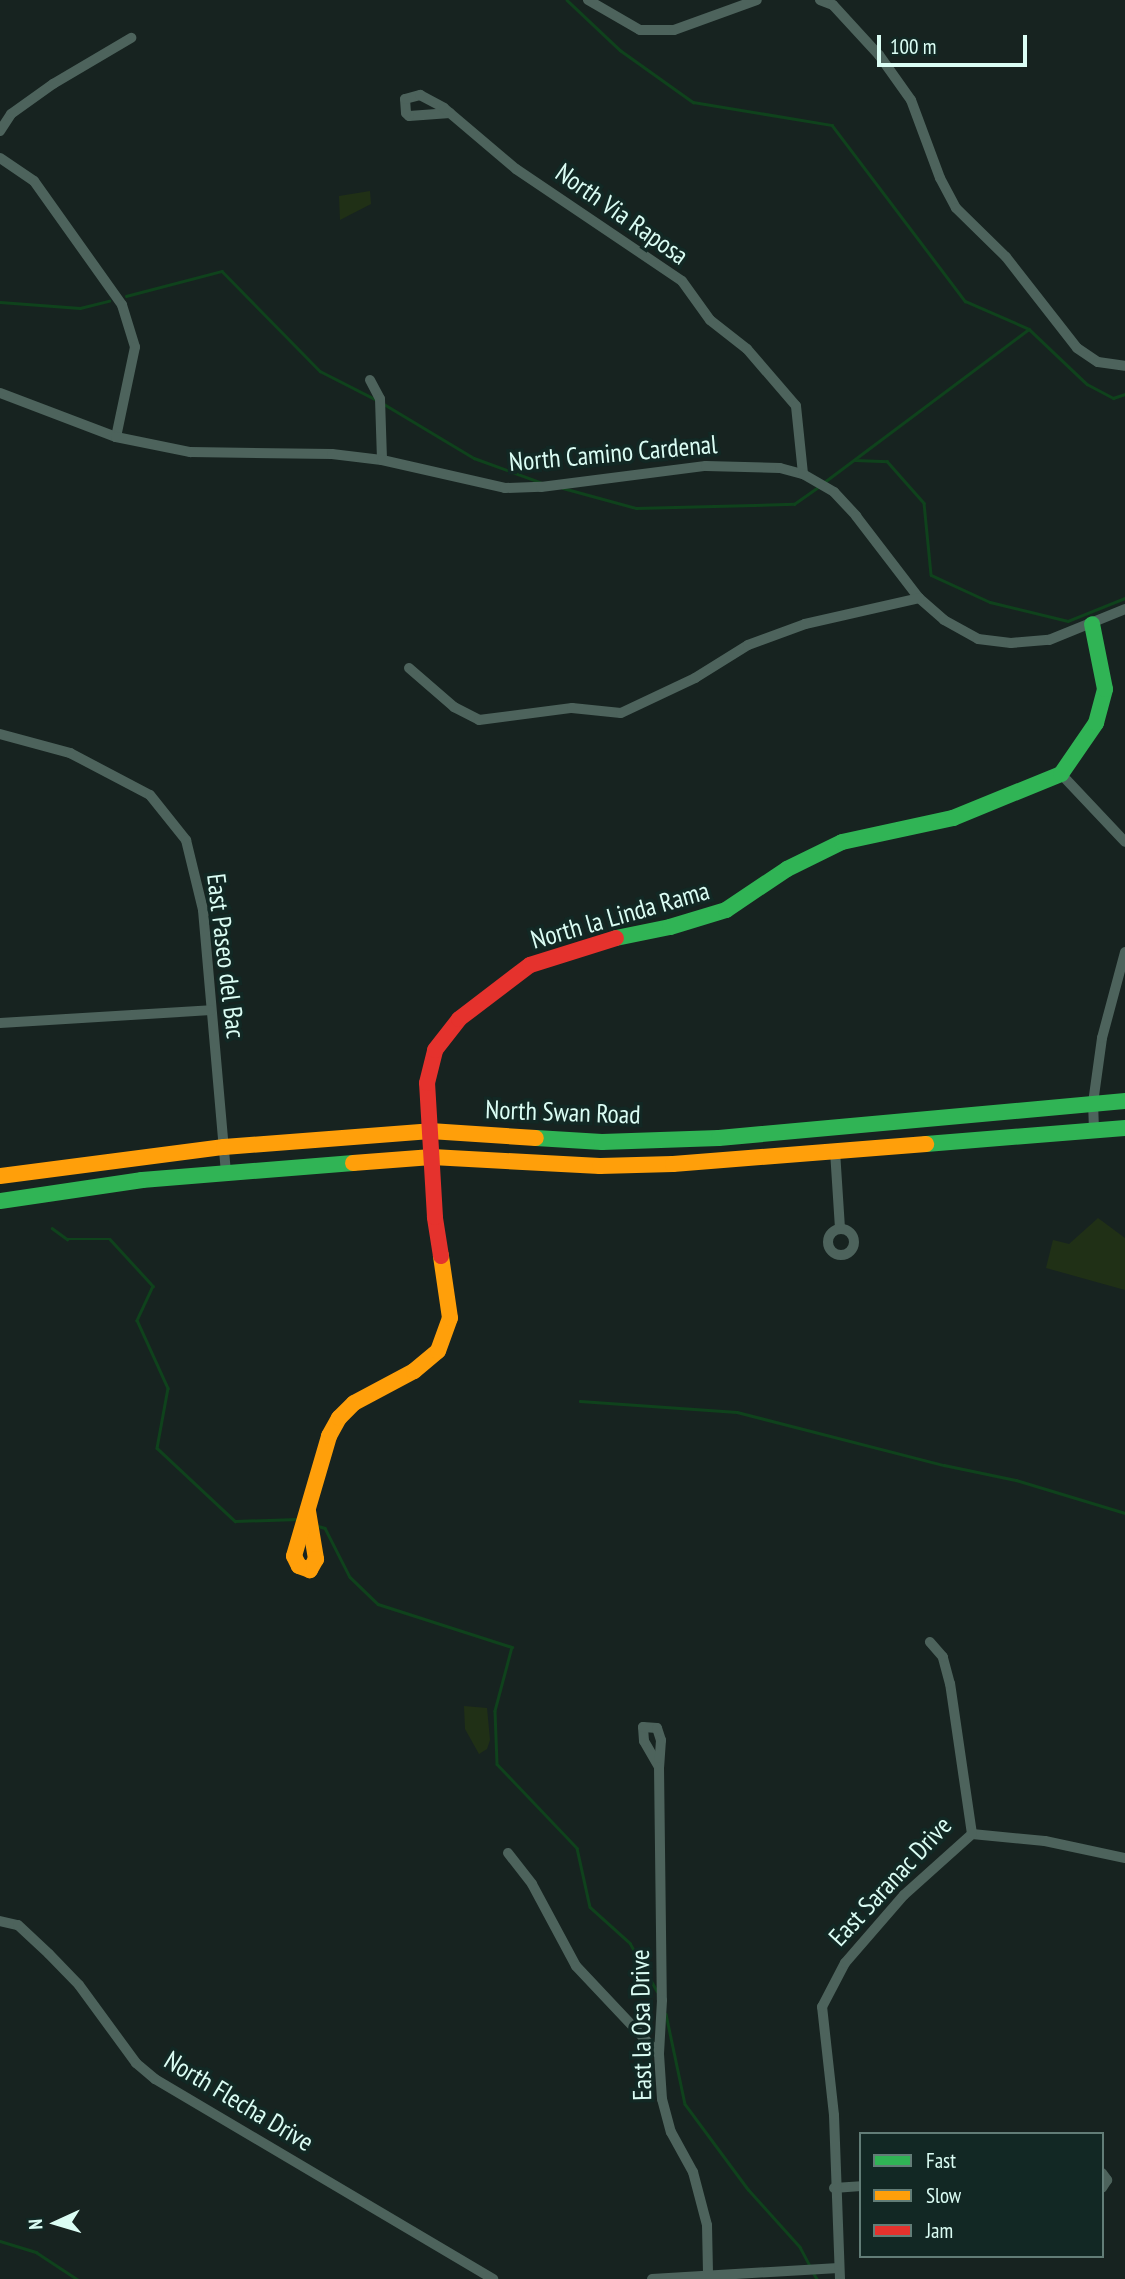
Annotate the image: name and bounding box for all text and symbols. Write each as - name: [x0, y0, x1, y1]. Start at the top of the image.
- scale bar: [880, 21, 1030, 65]
- text: 100 m: [890, 33, 936, 60]
- street label: North Via Raposa: [549, 157, 695, 271]
- street label: North Camino Cardenal: [508, 428, 718, 478]
- street label: East Paseo del Bac: [200, 872, 252, 1040]
- street label: North la Linda Rama: [527, 875, 713, 955]
- street label: North Swan Road: [485, 1094, 641, 1130]
- street label: East Saranac Drive: [822, 1810, 958, 1952]
- street label: East la Osa Drive: [624, 1949, 658, 2101]
- street label: North Flecha Drive: [159, 2044, 319, 2158]
- legend: [859, 2132, 1104, 2258]
- text: Fast: [926, 2147, 956, 2174]
- text: Slow: [926, 2182, 961, 2209]
- north arrow: [21, 2188, 91, 2258]
- text: Jam: [926, 2217, 953, 2244]
- text: N: [23, 2219, 47, 2230]

